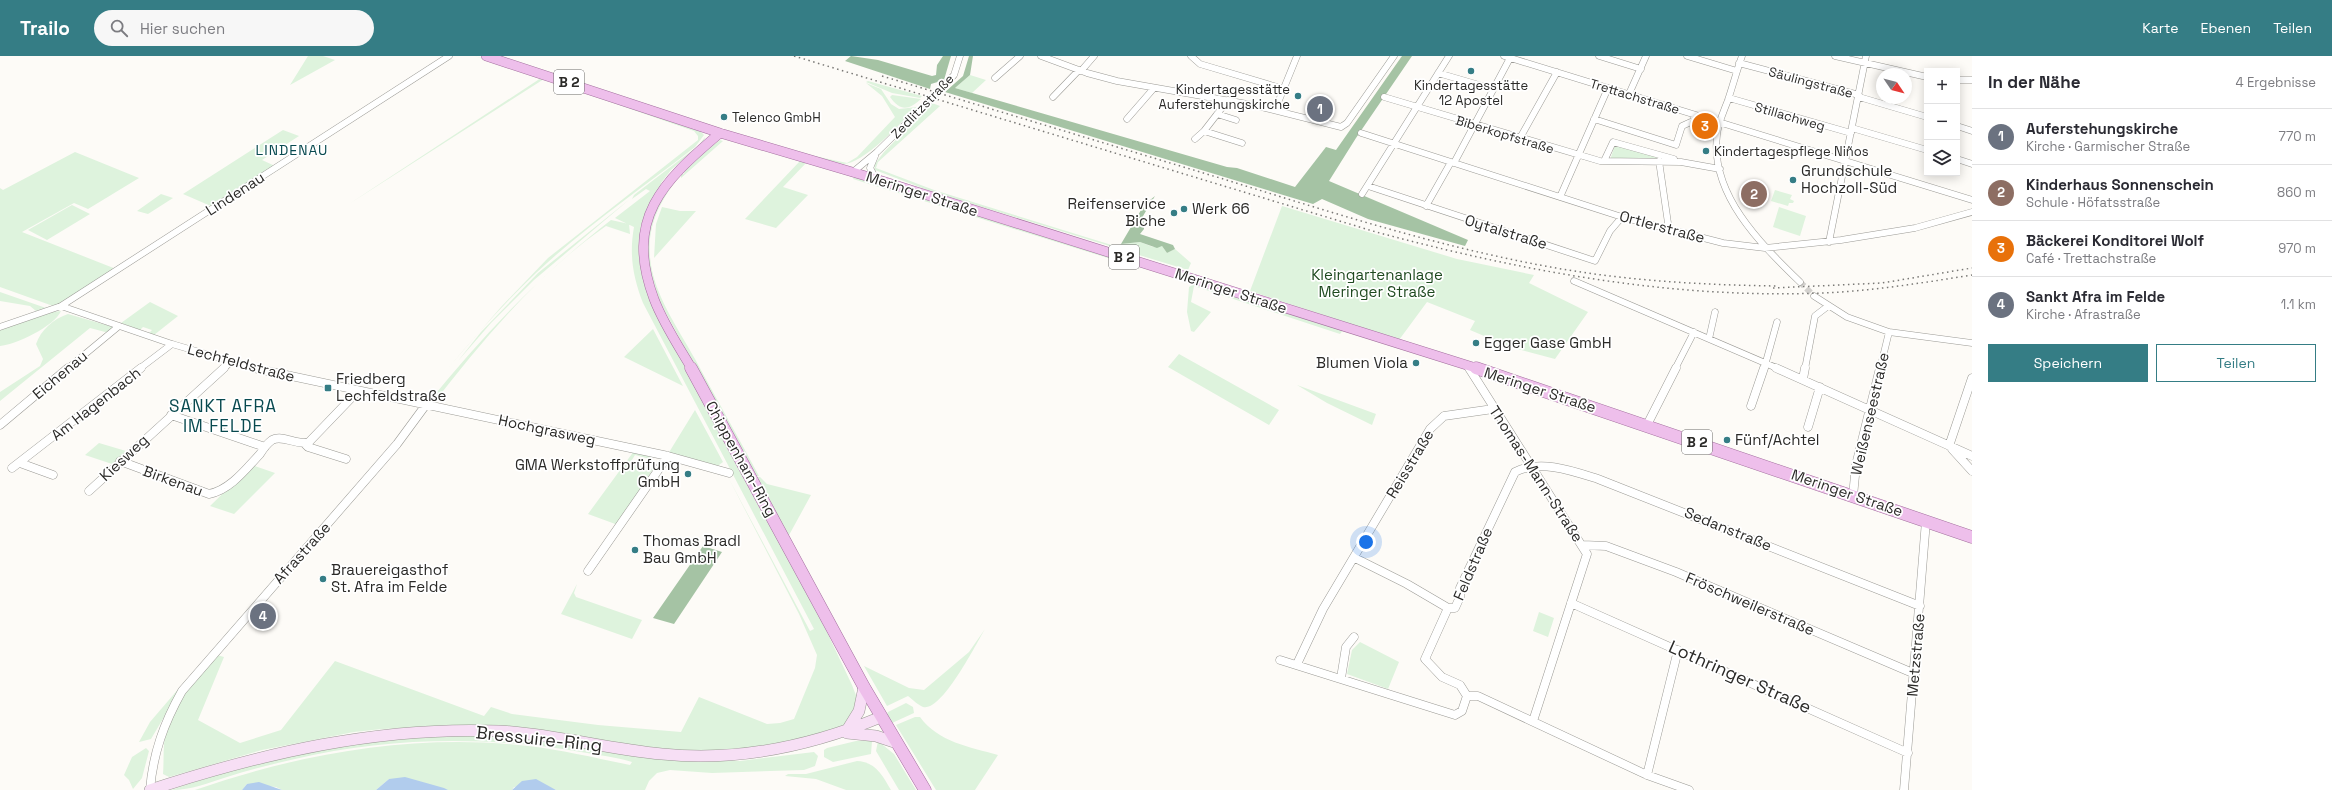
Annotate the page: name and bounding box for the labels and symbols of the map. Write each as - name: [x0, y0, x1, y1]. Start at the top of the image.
- street label: Säulingstraße: [1767, 63, 1855, 102]
- marker: Kindertagesstätte 12 Apostel: [1466, 66, 1476, 76]
- north arrow: [1876, 68, 1912, 104]
- road number: B 2: [554, 70, 584, 94]
- street label: Zedlitzstraße: [887, 71, 957, 142]
- street label: Trettachstraße: [1588, 75, 1682, 118]
- place label: Kindertagesstätte 12 Apostel: [1414, 77, 1528, 109]
- place label: Kindertagesstätte Auferstehungskirche: [1159, 81, 1290, 113]
- marker: Kindertagesstätte Auferstehungskirche: [1293, 91, 1303, 101]
- pin: 1: [1307, 94, 1333, 124]
- street label: Stillachweg: [1753, 98, 1827, 135]
- place label: Telenco GmbH: [732, 109, 821, 126]
- street label: Biberkopfstraße: [1454, 111, 1556, 158]
- pin: 3: [1692, 111, 1718, 141]
- marker: Telenco GmbH: [719, 112, 729, 122]
- district label: LINDENAU: [256, 141, 328, 159]
- place label: Kindertagespflege Niños: [1714, 143, 1869, 160]
- marker: Kindertagespflege Niños: [1701, 146, 1711, 156]
- place label: Grundschule Hochzoll-Süd: [1801, 161, 1897, 197]
- street label: Meringer Straße: [864, 166, 981, 221]
- street label: Lindenau: [202, 168, 268, 220]
- marker: Grundschule Hochzoll-Süd: [1788, 175, 1798, 185]
- pin: 2: [1741, 179, 1767, 209]
- place label: Reifenservice Biche: [1068, 194, 1166, 230]
- place label: Werk 66: [1192, 199, 1250, 218]
- marker: Werk 66: [1179, 204, 1189, 214]
- street label: Ortlerstraße: [1617, 206, 1707, 247]
- marker: Reifenservice Biche: [1169, 208, 1179, 218]
- street label: Oytalstraße: [1463, 210, 1550, 253]
- road number: B 2: [1109, 245, 1139, 269]
- street label: Meringer Straße: [1173, 263, 1290, 318]
- park label: Kleingartenanlage Meringer Straße: [1311, 265, 1443, 301]
- place label: Egger Gase GmbH: [1484, 333, 1612, 352]
- marker: Egger Gase GmbH: [1471, 338, 1481, 348]
- street label: Lechfeldstraße: [185, 339, 297, 386]
- street label: Eichenau: [28, 346, 91, 403]
- street label: Weißenseestraße: [1846, 350, 1893, 477]
- place label: Blumen Viola: [1316, 353, 1408, 372]
- marker: Blumen Viola: [1411, 358, 1421, 368]
- street label: Meringer Straße: [1482, 362, 1599, 417]
- street label: Am Hagenbach: [47, 363, 144, 444]
- place label: Friedberg Lechfeldstraße: [336, 369, 447, 405]
- marker: Friedberg Lechfeldstraße: [323, 383, 333, 393]
- district label: SANKT AFRA IM FELDE: [169, 395, 277, 437]
- street label: Chippenham-Ring: [702, 398, 781, 520]
- street label: Thomas-Mann-Straße: [1485, 402, 1588, 546]
- street label: Hochgrasweg: [497, 410, 598, 449]
- street label: Reisstraße: [1382, 426, 1438, 502]
- street label: Kiesweg: [95, 430, 152, 485]
- road number: B 2: [1682, 430, 1712, 454]
- place label: Fünf/Achtel: [1735, 430, 1819, 449]
- marker: Fünf/Achtel: [1722, 435, 1732, 445]
- place label: GMA Werkstoffprüfung GmbH: [515, 455, 680, 491]
- street label: Birkenau: [140, 461, 206, 500]
- street label: Meringer Straße: [1789, 465, 1906, 521]
- marker: GMA Werkstoffprüfung GmbH: [683, 469, 693, 479]
- street label: Sedanstraße: [1682, 502, 1775, 555]
- street label: Afrastraße: [269, 518, 334, 588]
- street label: Feldstraße: [1449, 524, 1496, 603]
- place label: Thomas Bradl Bau GmbH: [643, 531, 741, 567]
- your location: [1356, 532, 1376, 552]
- marker: Thomas Bradl Bau GmbH: [630, 545, 640, 555]
- place label: Brauereigasthof St. Afra im Felde: [331, 560, 449, 596]
- street label: Fröschweilerstraße: [1683, 568, 1818, 639]
- marker: Brauereigasthof St. Afra im Felde: [318, 574, 328, 584]
- pin: 4: [250, 601, 276, 631]
- street label: Metzstraße: [1902, 613, 1929, 697]
- street label: Lothringer Straße: [1665, 635, 1815, 718]
- street label: Bressuire-Ring: [475, 720, 603, 757]

